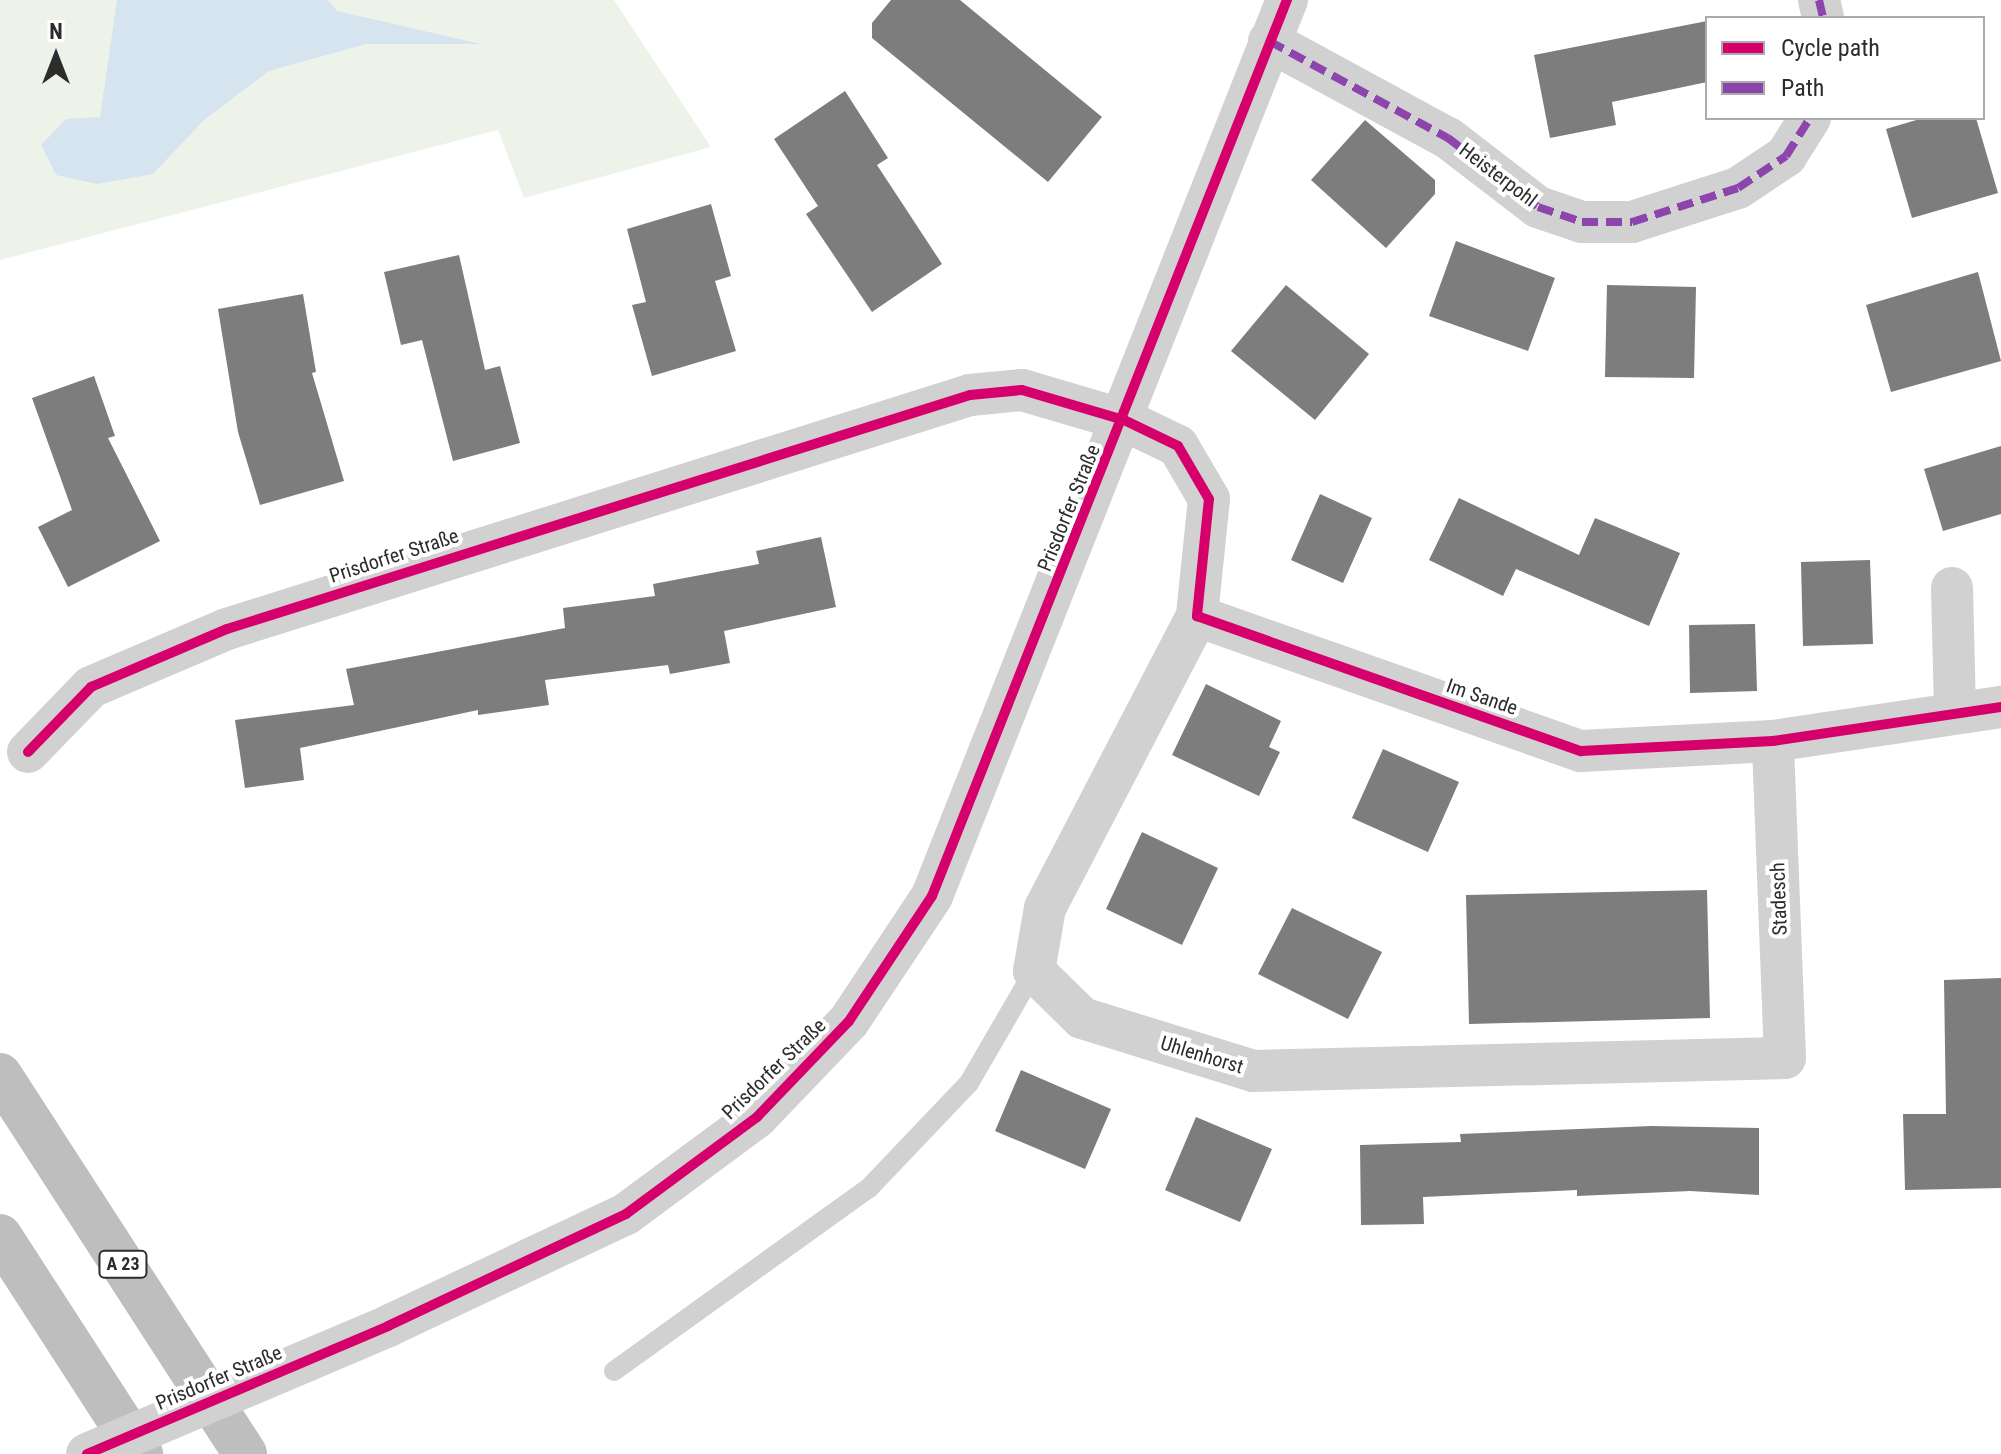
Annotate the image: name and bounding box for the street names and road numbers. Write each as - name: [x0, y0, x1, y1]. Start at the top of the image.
- street label: Heisterpohl: [1454, 138, 1542, 212]
- street label: Prisdorfer Straße: [1033, 441, 1105, 575]
- street label: Prisdorfer Straße: [326, 524, 462, 588]
- street label: Im Sande: [1443, 674, 1521, 720]
- street label: Stadesch: [1766, 862, 1792, 936]
- street label: Prisdorfer Straße: [717, 1014, 831, 1124]
- street label: Uhlenhorst: [1158, 1031, 1246, 1079]
- road number: A 23: [97, 1250, 149, 1278]
- street label: Prisdorfer Straße: [152, 1341, 286, 1415]

